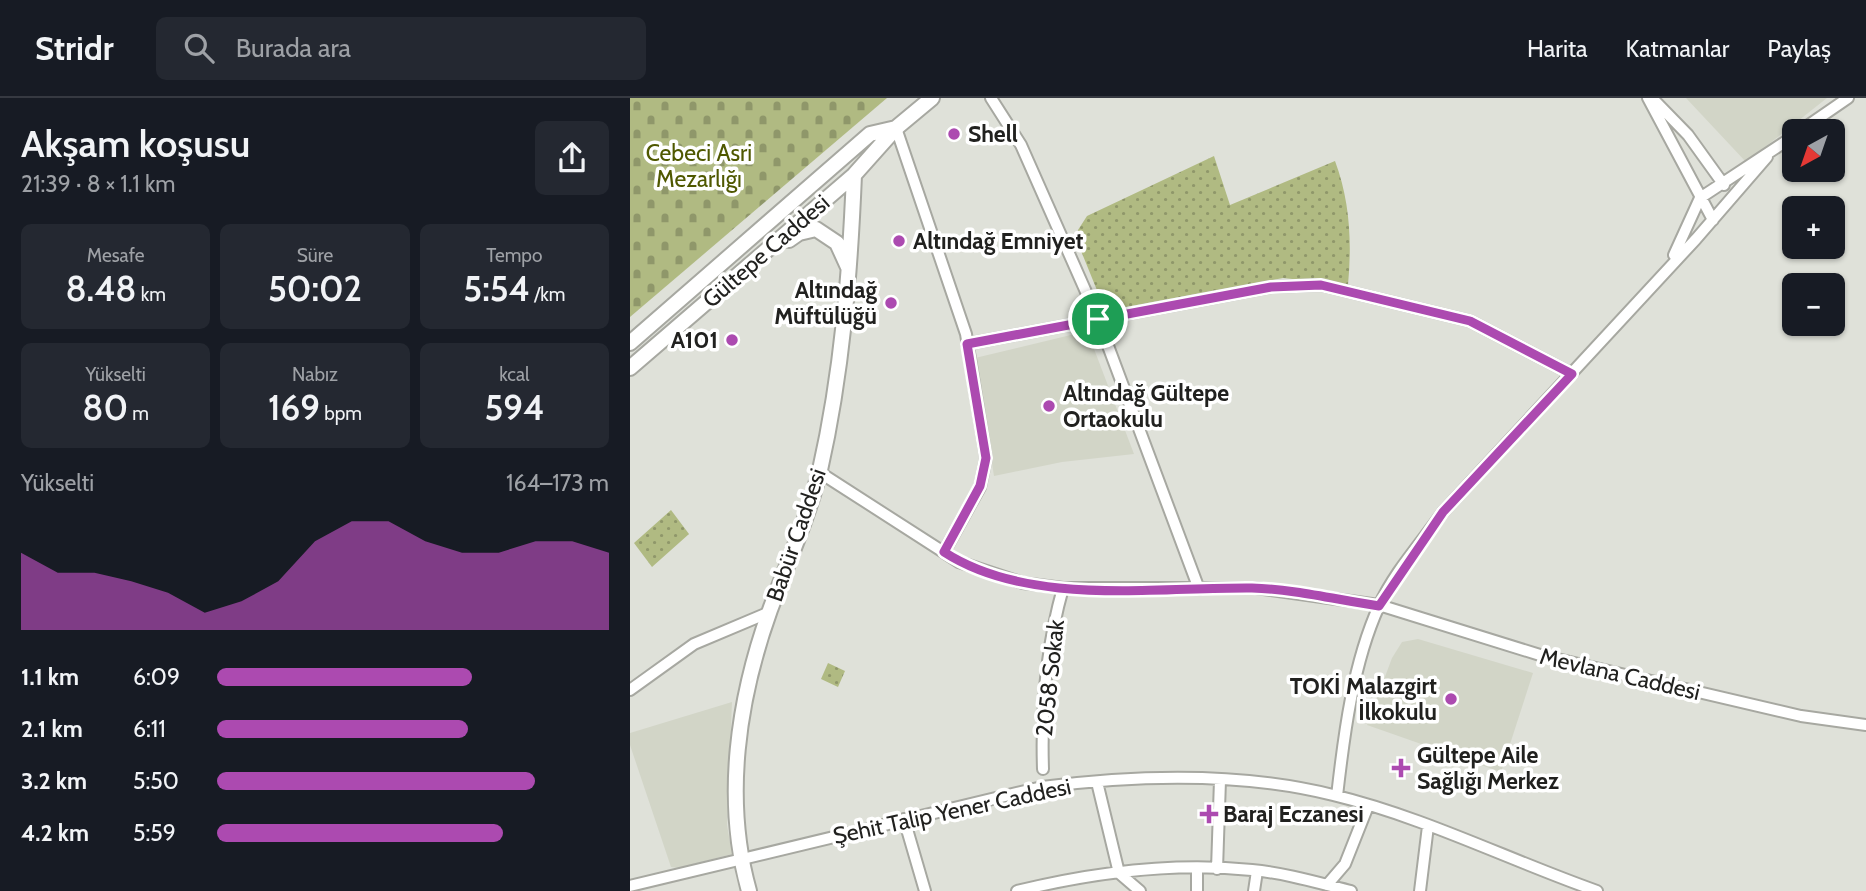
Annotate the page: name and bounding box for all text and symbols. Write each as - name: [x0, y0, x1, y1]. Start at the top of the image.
- search box: [156, 17, 646, 80]
- text: Stridr: [35, 28, 114, 68]
- icon: search: [180, 29, 218, 67]
- text: Burada ara: [236, 32, 351, 64]
- text: Harita: [1527, 34, 1588, 63]
- text: Katmanlar: [1626, 34, 1729, 63]
- text: Paylaş: [1767, 34, 1831, 63]
- north arrow: [1782, 119, 1844, 182]
- map controls: [1782, 119, 1845, 336]
- text: Akşam koşusu: [21, 120, 250, 167]
- place label: Shell: [968, 120, 1018, 148]
- button: share: [535, 121, 609, 195]
- marker: Shell: [946, 126, 962, 142]
- park label: Cebeci Asri Mezarlığı: [646, 139, 752, 193]
- text: 21:39 · 8 × 1.1 km: [21, 170, 175, 198]
- street label: Gültepe Caddesi: [697, 188, 835, 314]
- button: +: [1782, 196, 1845, 259]
- place label: Altındağ Emniyet: [913, 227, 1084, 255]
- marker: Altındağ Emniyet: [891, 233, 907, 249]
- text: Mesafe: [87, 244, 144, 267]
- text: Süre: [297, 244, 333, 267]
- text: Tempo: [486, 244, 542, 267]
- text: 8.48: [65, 267, 136, 310]
- text: 50:02: [268, 267, 362, 310]
- text: 5:54: [463, 267, 530, 310]
- button: −: [1782, 273, 1845, 336]
- place label: Altındağ Müftülüğü: [774, 276, 877, 330]
- text: km: [136, 283, 166, 306]
- text: /km: [530, 283, 565, 306]
- pin: [1068, 289, 1128, 349]
- marker: Altındağ Müftülüğü: [883, 295, 899, 311]
- icon: arrive: [1079, 300, 1117, 338]
- place label: A101: [671, 326, 718, 354]
- marker: A101: [724, 332, 740, 348]
- text: Yükselti: [85, 363, 146, 386]
- text: Nabız: [292, 363, 338, 386]
- text: kcal: [499, 363, 529, 386]
- place label: Altındağ Gültepe Ortaokulu: [1063, 379, 1229, 433]
- text: 80: [82, 386, 128, 429]
- text: 169: [268, 386, 320, 429]
- text: 594: [484, 386, 544, 429]
- marker: Altındağ Gültepe Ortaokulu: [1041, 398, 1057, 414]
- text: m: [128, 402, 149, 425]
- text: bpm: [320, 402, 362, 425]
- street label: Babür Caddesi: [760, 465, 832, 605]
- text: Yükselti: [21, 469, 94, 497]
- text: 164–173 m: [506, 469, 609, 497]
- street label: 2058 Sokak: [1030, 618, 1070, 738]
- street label: Mevlana Caddesi: [1537, 642, 1703, 706]
- text: 1.1 km: [21, 663, 79, 691]
- text: 6:09: [133, 663, 180, 691]
- place label: TOKİ Malazgirt İlkokulu: [1290, 672, 1437, 726]
- marker: TOKİ Malazgirt İlkokulu: [1443, 691, 1459, 707]
- text: 2.1 km: [21, 715, 83, 743]
- text: 6:11: [133, 715, 166, 743]
- place label: Gültepe Aile Sağlığı Merkez: [1417, 741, 1559, 795]
- marker: Gültepe Aile Sağlığı Merkez: [1391, 758, 1411, 778]
- text: 3.2 km: [21, 767, 87, 795]
- text: 5:50: [133, 767, 179, 795]
- street label: Şehit Talip Yener Caddesi: [830, 772, 1074, 850]
- place label: Baraj Eczanesi: [1223, 800, 1364, 828]
- marker: Baraj Eczanesi: [1201, 806, 1217, 822]
- text: 4.2 km: [21, 819, 89, 847]
- text: 5:59: [133, 819, 176, 847]

